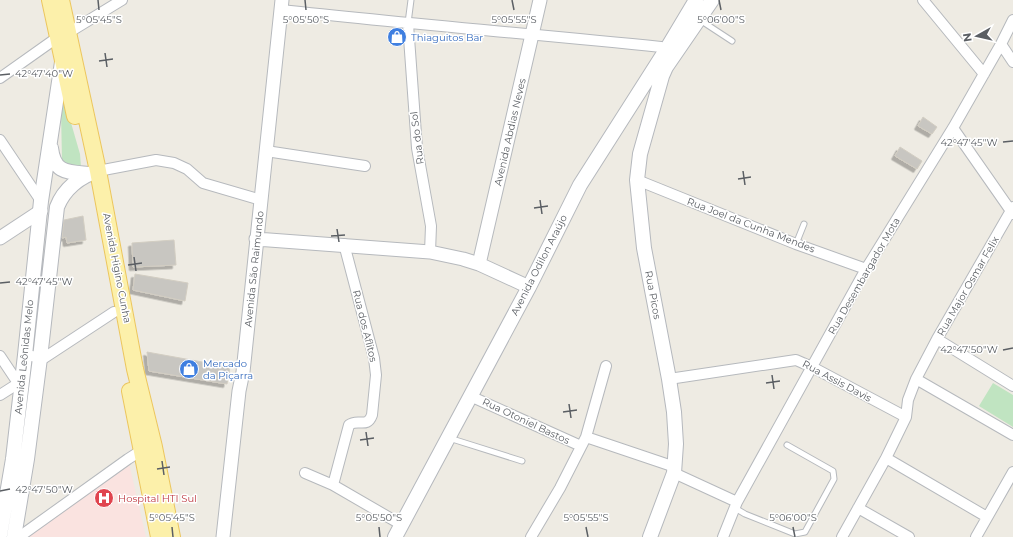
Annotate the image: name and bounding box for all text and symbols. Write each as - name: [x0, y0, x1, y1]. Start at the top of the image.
- text: 5°05'45"S: [76, 13, 122, 26]
- text: 5°05'50"S: [283, 13, 329, 26]
- text: 5°05'55"S: [491, 13, 537, 26]
- text: 5°06'00"S: [697, 13, 745, 26]
- north arrow: [957, 16, 997, 56]
- shop icon: Thiaguitos Bar: [386, 26, 408, 48]
- place label: Thiaguitos Bar: [411, 31, 483, 44]
- text: N: [960, 32, 975, 43]
- text: 42°47'40"W: [15, 67, 73, 80]
- street label: Avenida Abdias Neves: [491, 77, 529, 187]
- street label: Rua do Sol: [407, 111, 427, 165]
- text: 42°47'45"W: [940, 136, 998, 149]
- street label: Rua Joel da Cunha Mendes: [685, 195, 817, 256]
- street label: Avenida São Raimundo: [241, 210, 267, 328]
- street label: Avenida Higino Cunha: [100, 212, 134, 324]
- street label: Avenida Odilon Araújo: [508, 212, 570, 318]
- street label: Rua Desembargador Mota: [825, 215, 903, 337]
- street label: Rua Major Osmar Felix: [934, 233, 1002, 338]
- street label: Rua Picos: [642, 270, 664, 320]
- text: 42°47'45"W: [15, 275, 73, 288]
- street label: Rua dos Aflitos: [350, 289, 380, 364]
- street label: Avenida Leônidas Melo: [12, 299, 36, 415]
- text: 42°47'50"W: [940, 343, 998, 356]
- place label: Mercado da Piçarra: [203, 357, 253, 382]
- street label: Rua Assis Davis: [800, 357, 874, 405]
- shop icon: Mercado da Piçarra: [178, 358, 200, 380]
- street label: Rua Otoniel Bastos: [480, 395, 572, 447]
- text: 42°47'50"W: [15, 483, 73, 496]
- hospital icon: Hospital HTI Sul: [93, 487, 115, 509]
- place label: Hospital HTI Sul: [118, 492, 197, 505]
- text: 5°05'45"S: [149, 511, 195, 524]
- text: 5°05'50"S: [356, 511, 402, 524]
- text: 5°05'55"S: [563, 511, 609, 524]
- text: 5°06'00"S: [769, 511, 817, 524]

